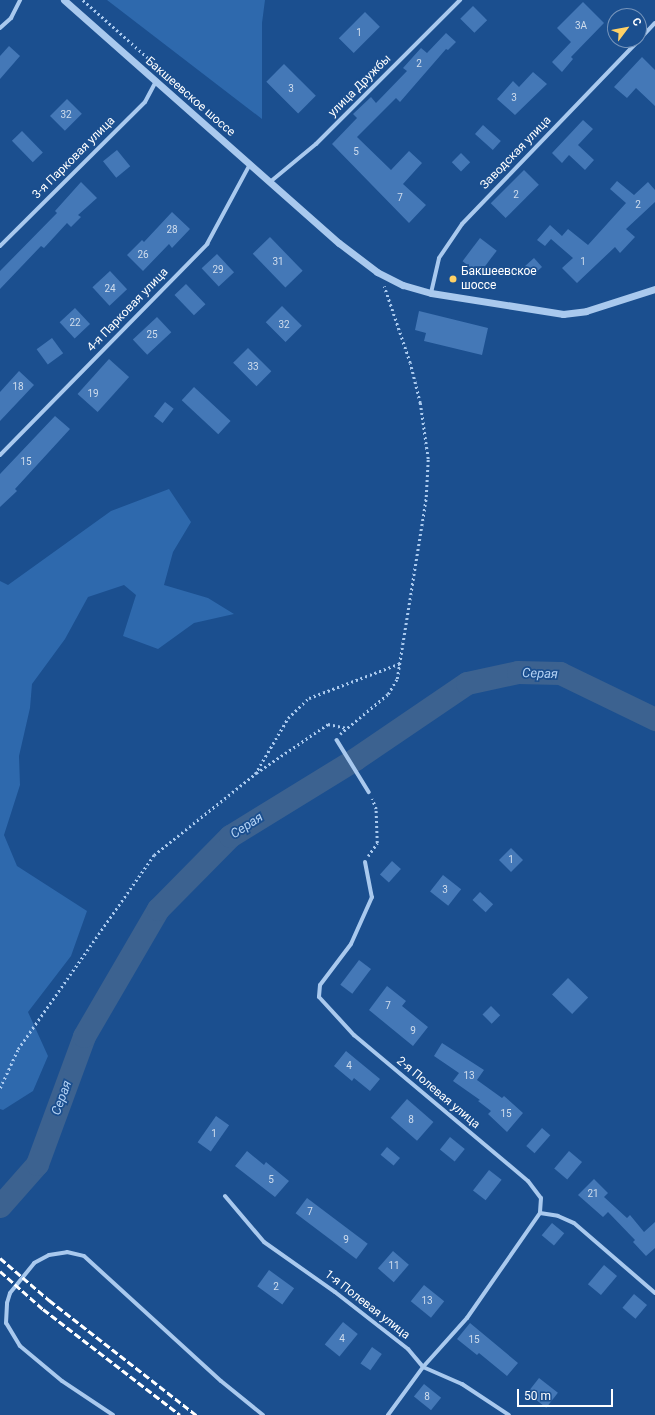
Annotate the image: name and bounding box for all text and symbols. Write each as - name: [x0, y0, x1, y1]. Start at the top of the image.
- north arrow: [607, 8, 647, 48]
- text: С: [629, 15, 644, 28]
- house number: 3А: [575, 20, 587, 32]
- house number: 1: [356, 27, 362, 39]
- street label: улица Дружбы: [326, 52, 394, 120]
- street label: Бакшеевское шоссе: [142, 54, 238, 140]
- house number: 2: [416, 58, 422, 70]
- house number: 3: [288, 83, 294, 95]
- house number: 3: [511, 92, 517, 104]
- house number: 32: [60, 109, 72, 121]
- street label: Заводская улица: [477, 113, 555, 193]
- street label: 3-я Парковая улица: [30, 114, 118, 202]
- house number: 5: [353, 146, 359, 158]
- house number: 2: [513, 189, 519, 201]
- house number: 7: [397, 192, 403, 204]
- house number: 2: [635, 199, 641, 211]
- house number: 28: [166, 224, 178, 236]
- house number: 26: [137, 249, 149, 261]
- house number: 31: [272, 256, 284, 268]
- house number: 1: [580, 256, 586, 268]
- house number: 29: [212, 264, 224, 276]
- street label: 4-я Парковая улица: [84, 265, 172, 355]
- place label: Бакшеевское шоссе: [461, 265, 537, 293]
- marker: Бакшеевское шоссе: [448, 274, 458, 284]
- house number: 24: [104, 283, 116, 295]
- house number: 22: [69, 317, 81, 329]
- house number: 32: [278, 319, 290, 331]
- house number: 25: [146, 329, 158, 341]
- house number: 33: [247, 361, 259, 373]
- house number: 18: [12, 381, 24, 393]
- house number: 19: [87, 388, 99, 400]
- house number: 15: [20, 456, 32, 468]
- water label: Серая: [522, 666, 558, 682]
- water label: Серая: [228, 810, 266, 842]
- house number: 1: [508, 854, 514, 866]
- house number: 3: [442, 884, 448, 896]
- house number: 7: [385, 1000, 391, 1012]
- house number: 9: [410, 1025, 416, 1037]
- street label: 2-я Полевая улица: [393, 1054, 483, 1132]
- house number: 4: [346, 1060, 352, 1072]
- house number: 13: [463, 1070, 475, 1082]
- water label: Серая: [49, 1079, 75, 1117]
- house number: 15: [500, 1108, 512, 1120]
- house number: 8: [408, 1114, 414, 1126]
- house number: 1: [211, 1128, 217, 1140]
- house number: 5: [268, 1174, 274, 1186]
- house number: 21: [587, 1188, 599, 1200]
- house number: 7: [307, 1206, 313, 1218]
- house number: 9: [343, 1234, 349, 1246]
- house number: 11: [388, 1260, 400, 1272]
- street label: 1-я Полевая улица: [322, 1267, 412, 1343]
- house number: 2: [273, 1281, 279, 1293]
- house number: 13: [421, 1295, 433, 1307]
- house number: 4: [339, 1333, 345, 1345]
- house number: 15: [468, 1334, 480, 1346]
- scale bar: [519, 1381, 615, 1407]
- text: 50 m: [524, 1389, 551, 1403]
- house number: 8: [424, 1391, 430, 1403]

